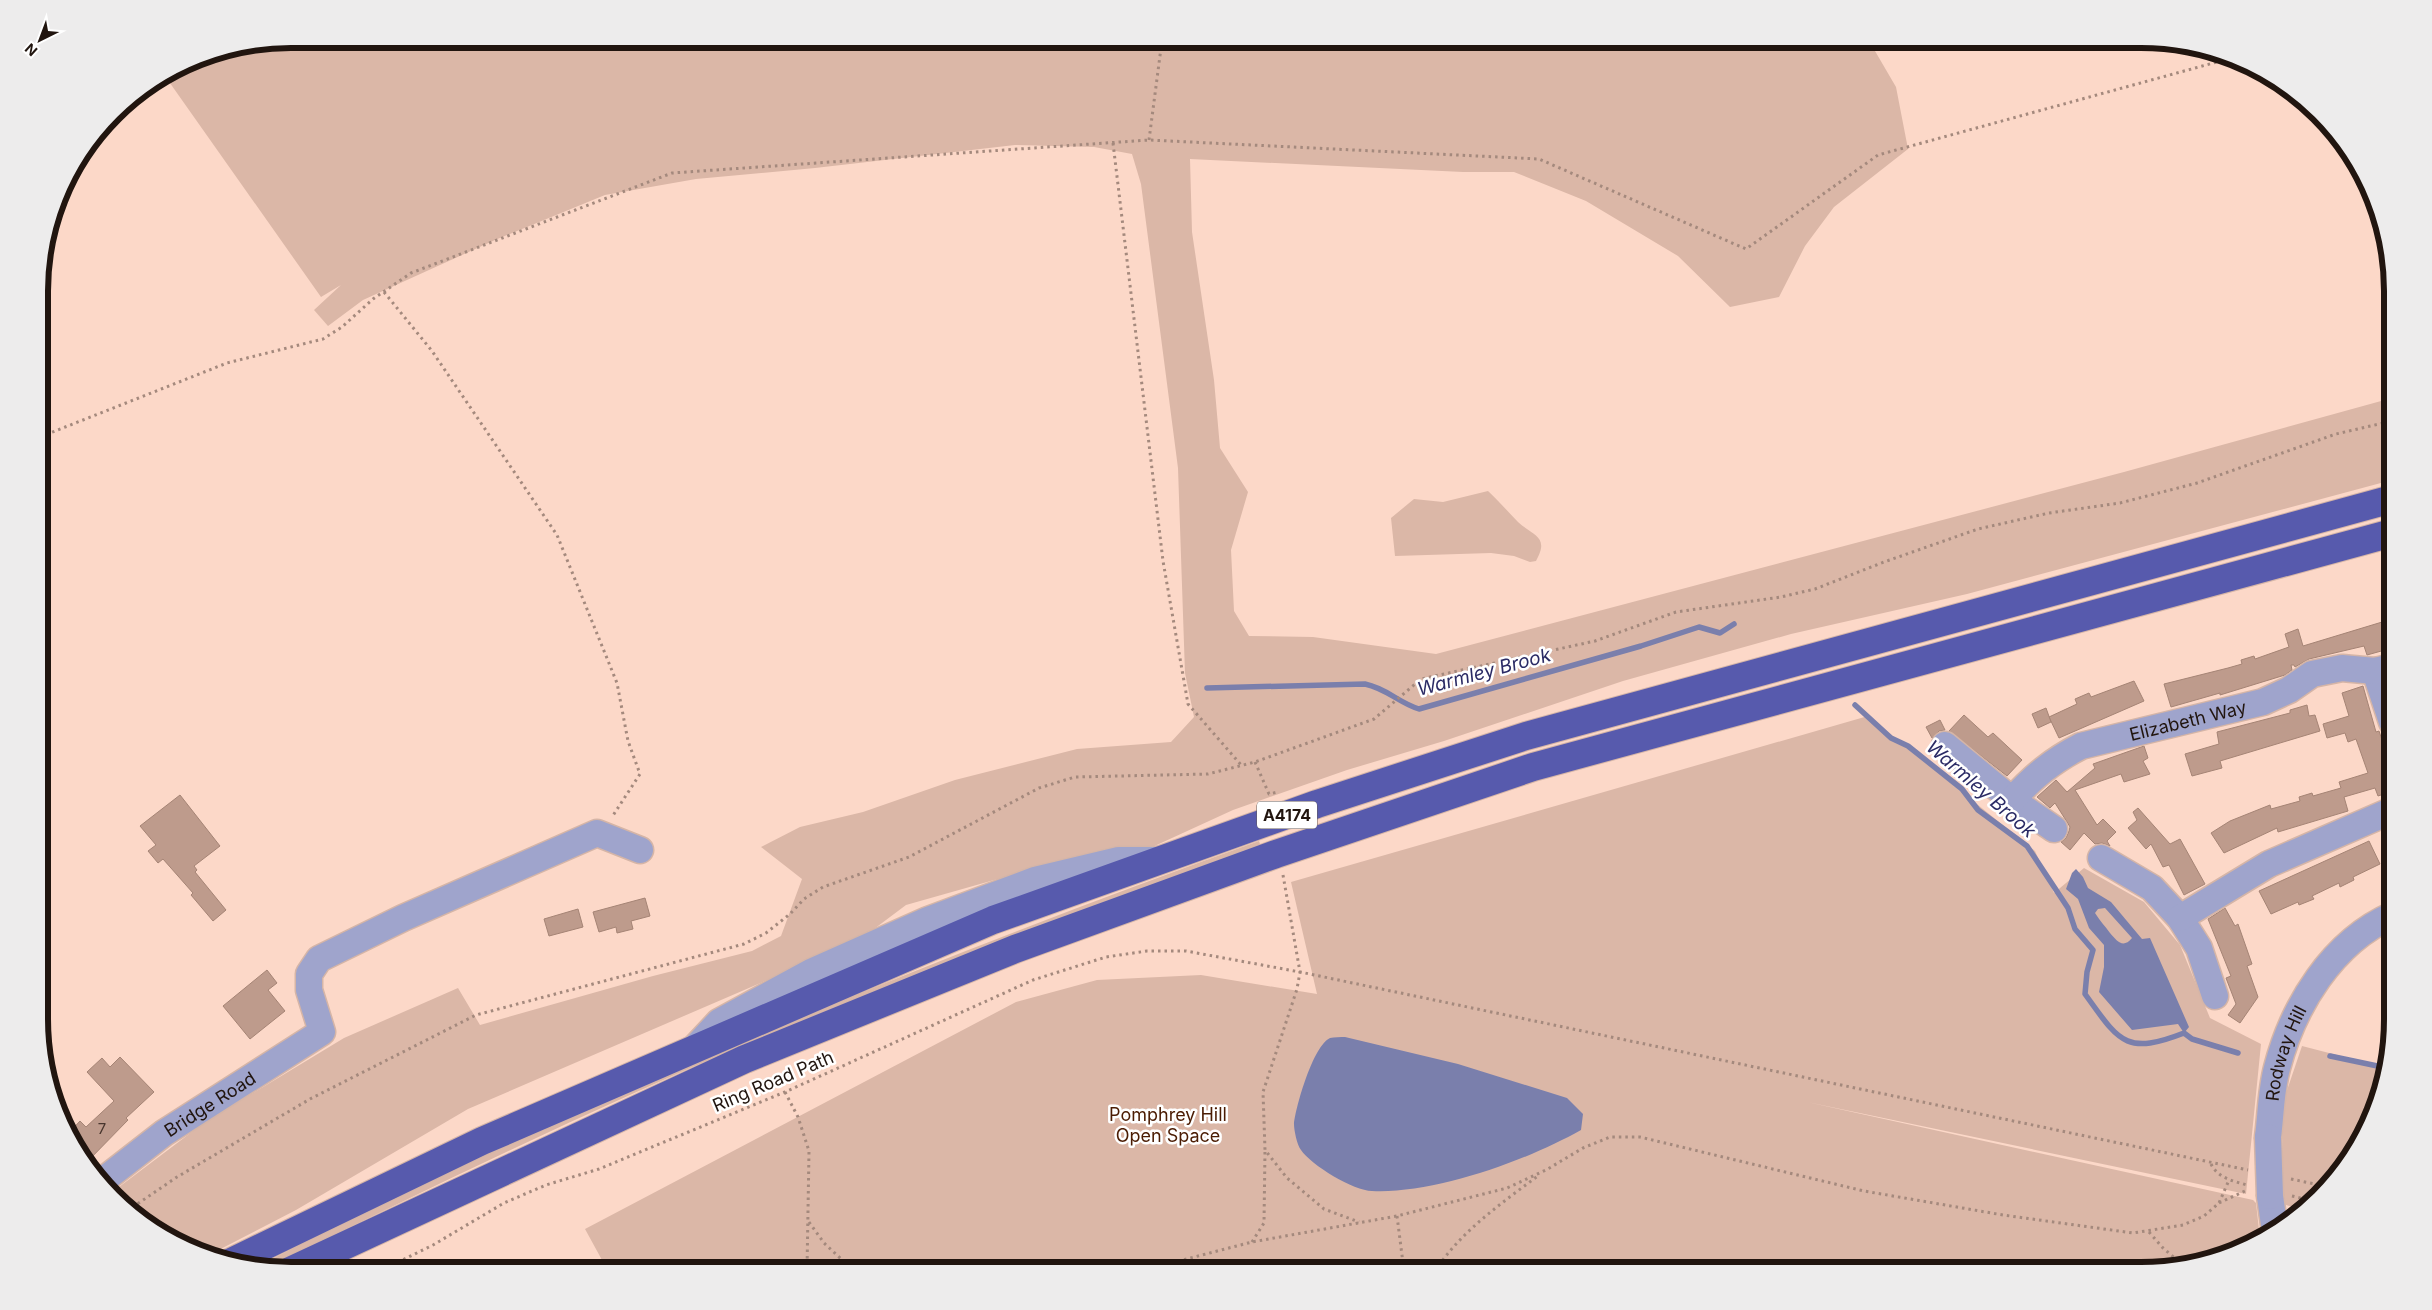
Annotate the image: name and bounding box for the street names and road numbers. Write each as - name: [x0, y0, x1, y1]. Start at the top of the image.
- street label: Elizabeth Way: [2127, 696, 2248, 744]
- road number: A4174: [1257, 802, 1317, 828]
- street label: Rodway Hill: [2261, 1002, 2310, 1102]
- street label: Ring Road Path: [709, 1046, 837, 1116]
- street label: Bridge Road: [160, 1067, 259, 1141]

